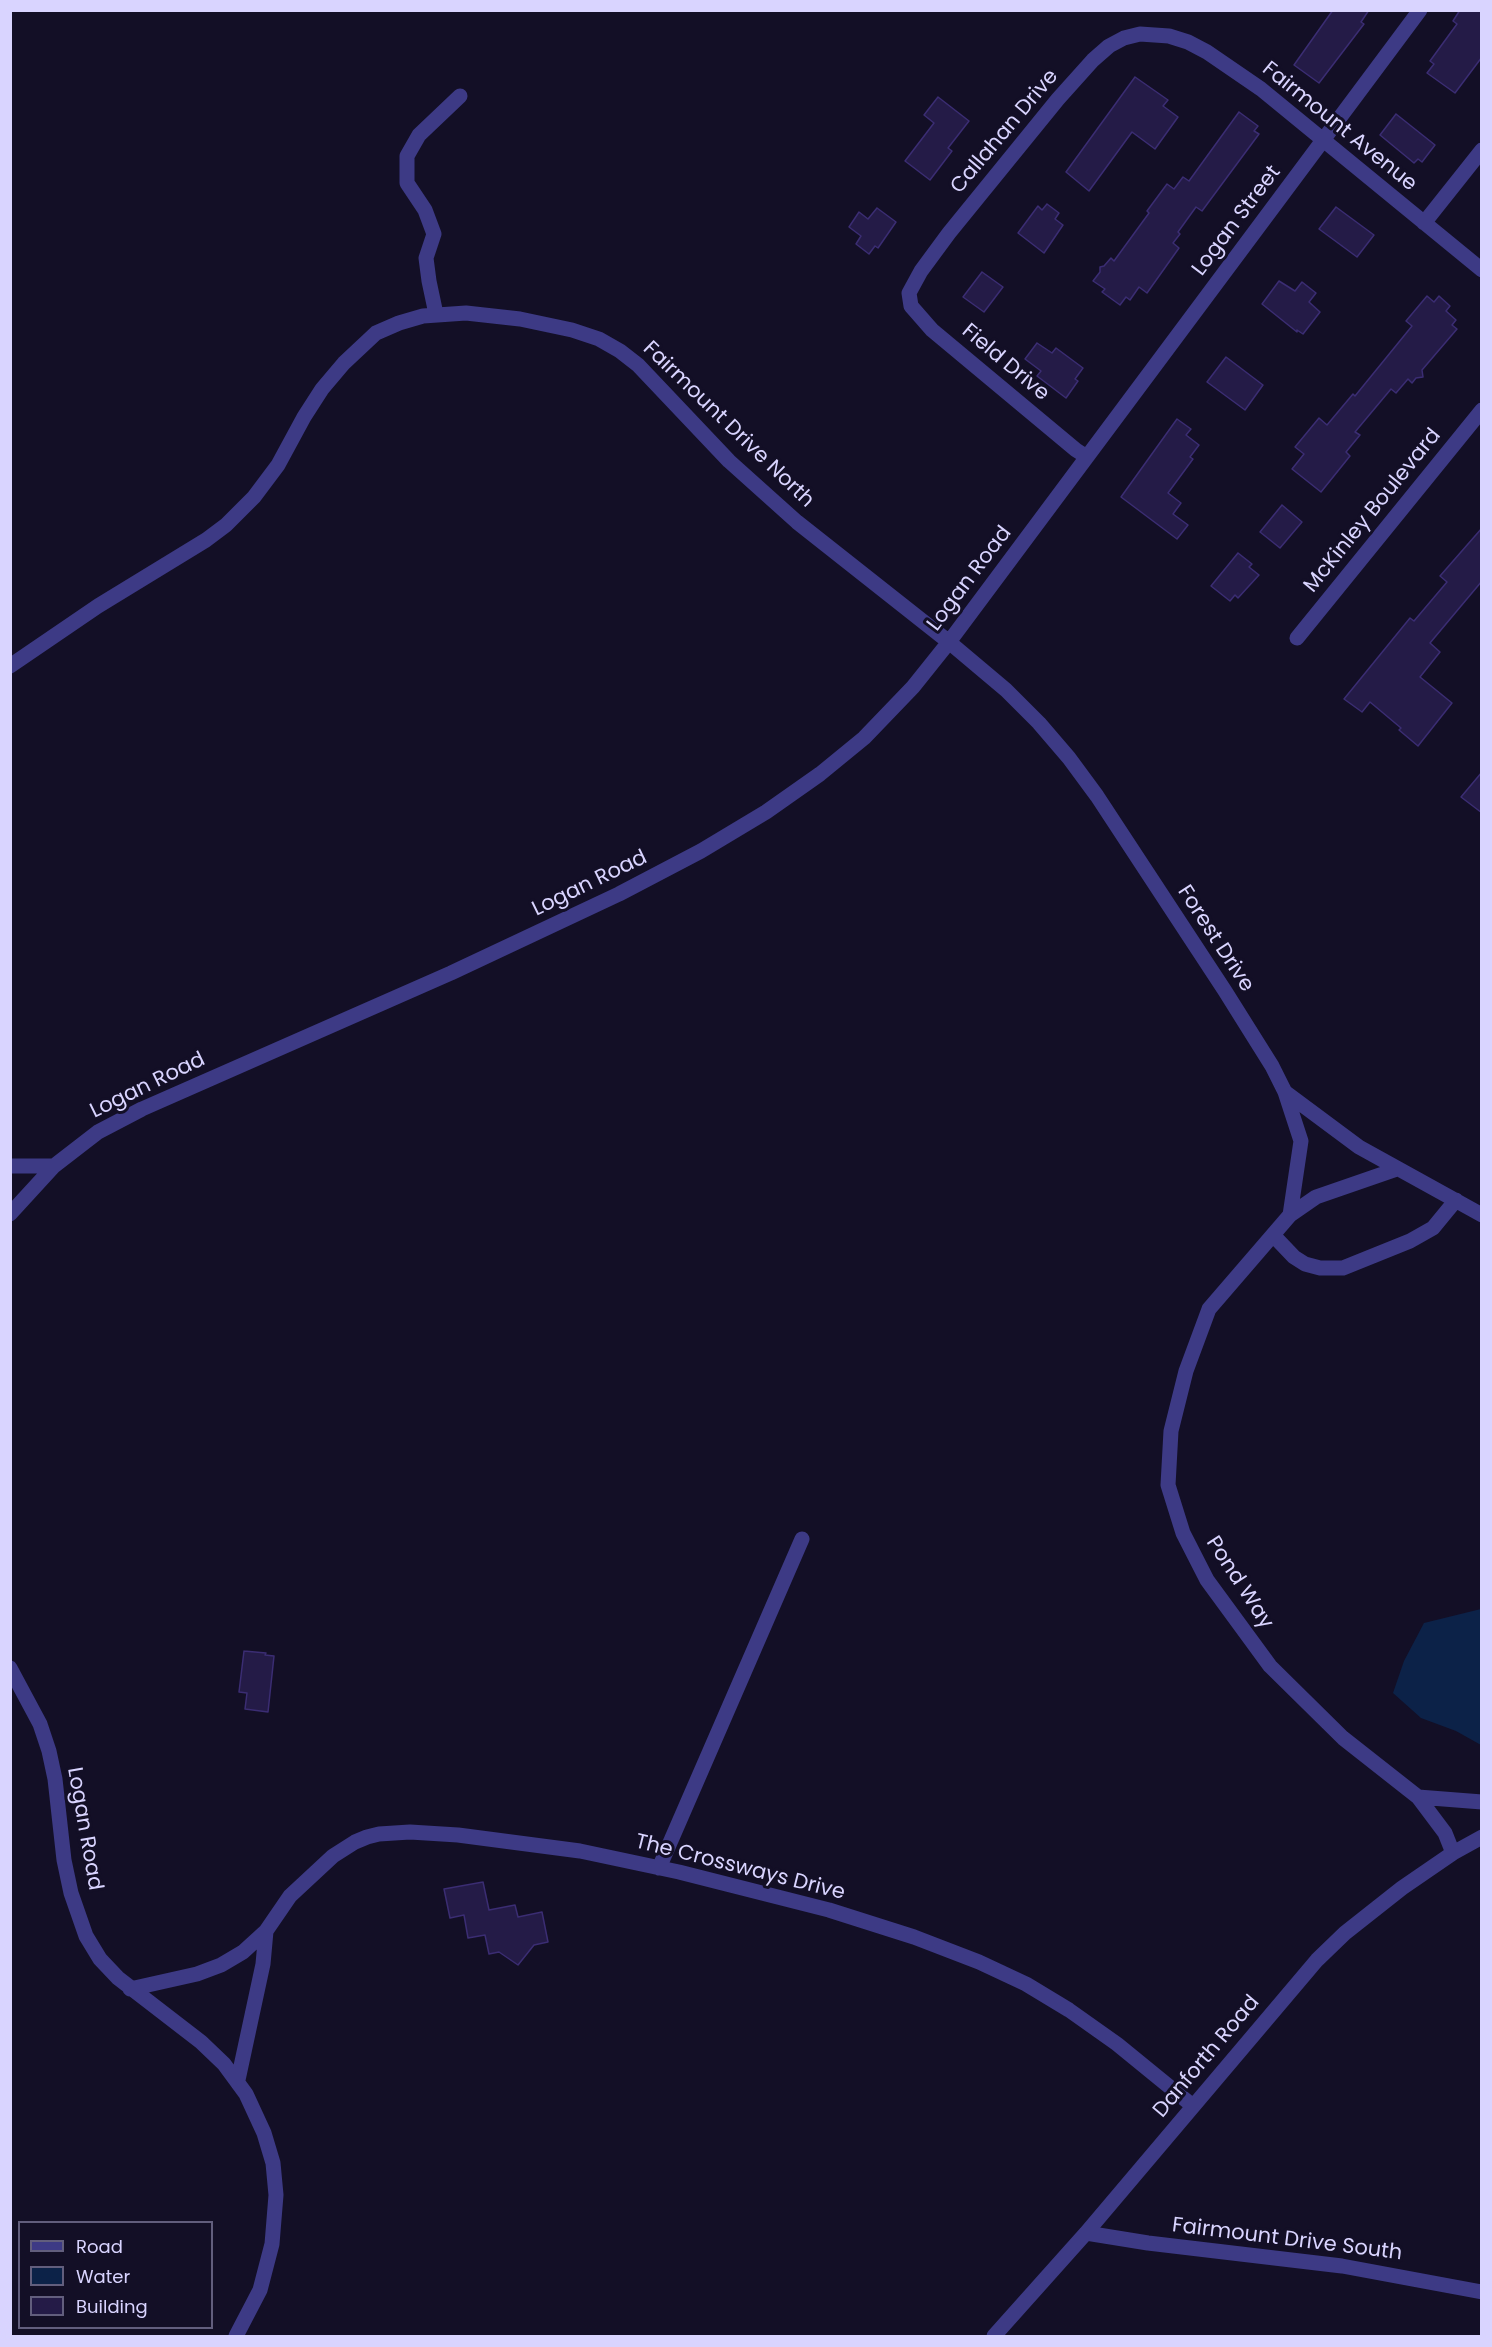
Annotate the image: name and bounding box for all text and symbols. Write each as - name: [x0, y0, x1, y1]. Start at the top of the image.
- street label: Fairmount Avenue: [1257, 57, 1421, 197]
- street label: Callahan Drive: [946, 65, 1064, 199]
- street label: Logan Street: [1187, 161, 1287, 281]
- street label: Field Drive: [956, 319, 1054, 407]
- street label: Fairmount Drive North: [637, 337, 819, 513]
- street label: McKinley Boulevard: [1299, 424, 1447, 598]
- street label: Logan Road: [922, 522, 1018, 636]
- street label: Logan Road: [529, 845, 651, 923]
- street label: Forest Drive: [1171, 881, 1259, 997]
- street label: Logan Road: [87, 1047, 209, 1125]
- street label: Pond Way: [1200, 1532, 1278, 1634]
- street label: Logan Road: [61, 1765, 107, 1893]
- street label: The Crossways Drive: [633, 1830, 847, 1906]
- street label: Danforth Road: [1149, 1991, 1265, 2123]
- street label: Fairmount Drive South: [1171, 2213, 1403, 2267]
- legend: [18, 2221, 213, 2329]
- text: Road: [76, 2234, 123, 2259]
- text: Water: [76, 2264, 130, 2289]
- text: Building: [76, 2294, 148, 2319]

